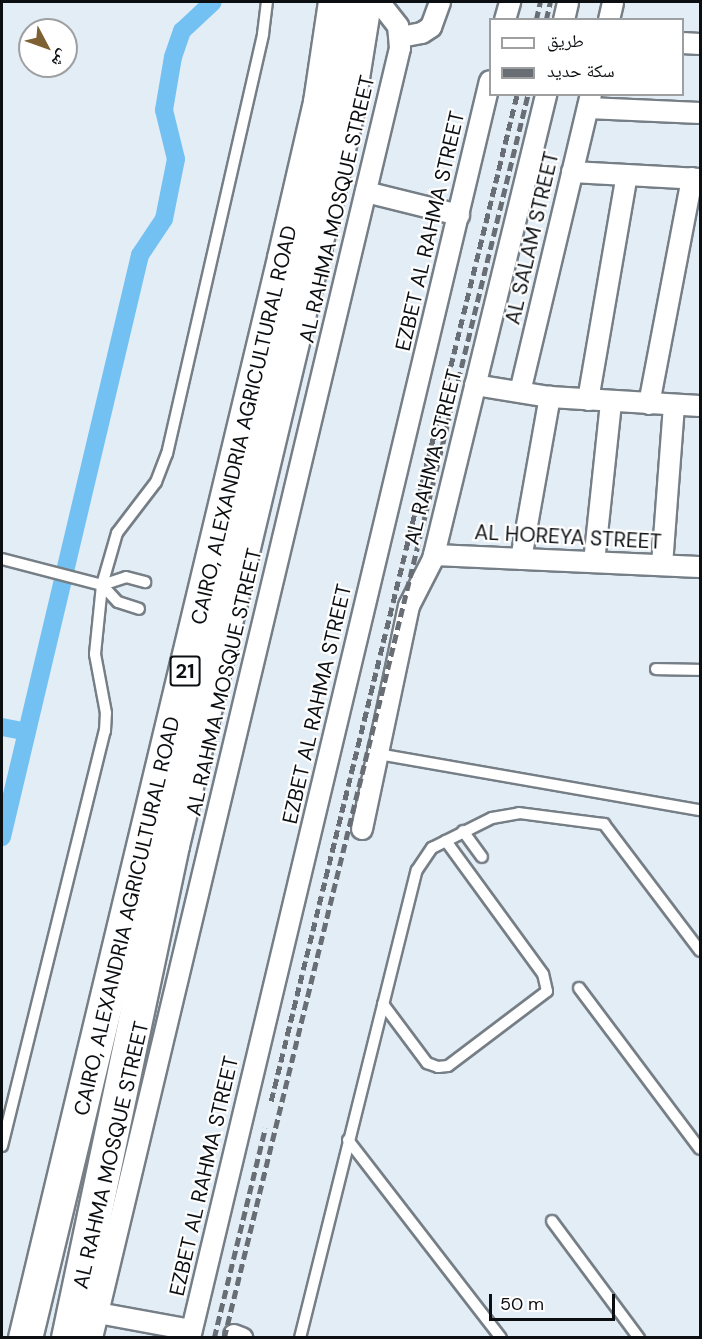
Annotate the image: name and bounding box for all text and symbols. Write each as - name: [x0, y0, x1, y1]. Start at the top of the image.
- north arrow: [18, 18, 78, 78]
- legend: [489, 18, 684, 96]
- text: طريق: [547, 29, 584, 53]
- text: ش: [47, 46, 74, 72]
- text: سكة حديد: [547, 59, 615, 83]
- street label: AL RAHMA MOSQUE STREET: [294, 73, 380, 345]
- street label: EZBET AL RAHMA STREET: [390, 109, 470, 353]
- street label: AL SALAM STREET: [500, 149, 564, 327]
- street label: CAIRO, ALEXANDRIA AGRICULTURAL ROAD: [186, 223, 302, 627]
- street label: AL RAHMA STREET: [399, 367, 467, 547]
- street label: AL HOREYA STREET: [474, 520, 662, 554]
- street label: AL RAHMA MOSQUE STREET: [181, 546, 267, 818]
- street label: EZBET AL RAHMA STREET: [277, 582, 357, 826]
- road number: 21: [168, 654, 201, 688]
- street label: CAIRO, ALEXANDRIA AGRICULTURAL ROAD: [69, 714, 185, 1118]
- street label: AL RAHMA MOSQUE STREET: [68, 1019, 154, 1291]
- street label: EZBET AL RAHMA STREET: [164, 1054, 244, 1298]
- scale bar: [492, 1282, 618, 1320]
- text: 50 m: [500, 1292, 544, 1316]

